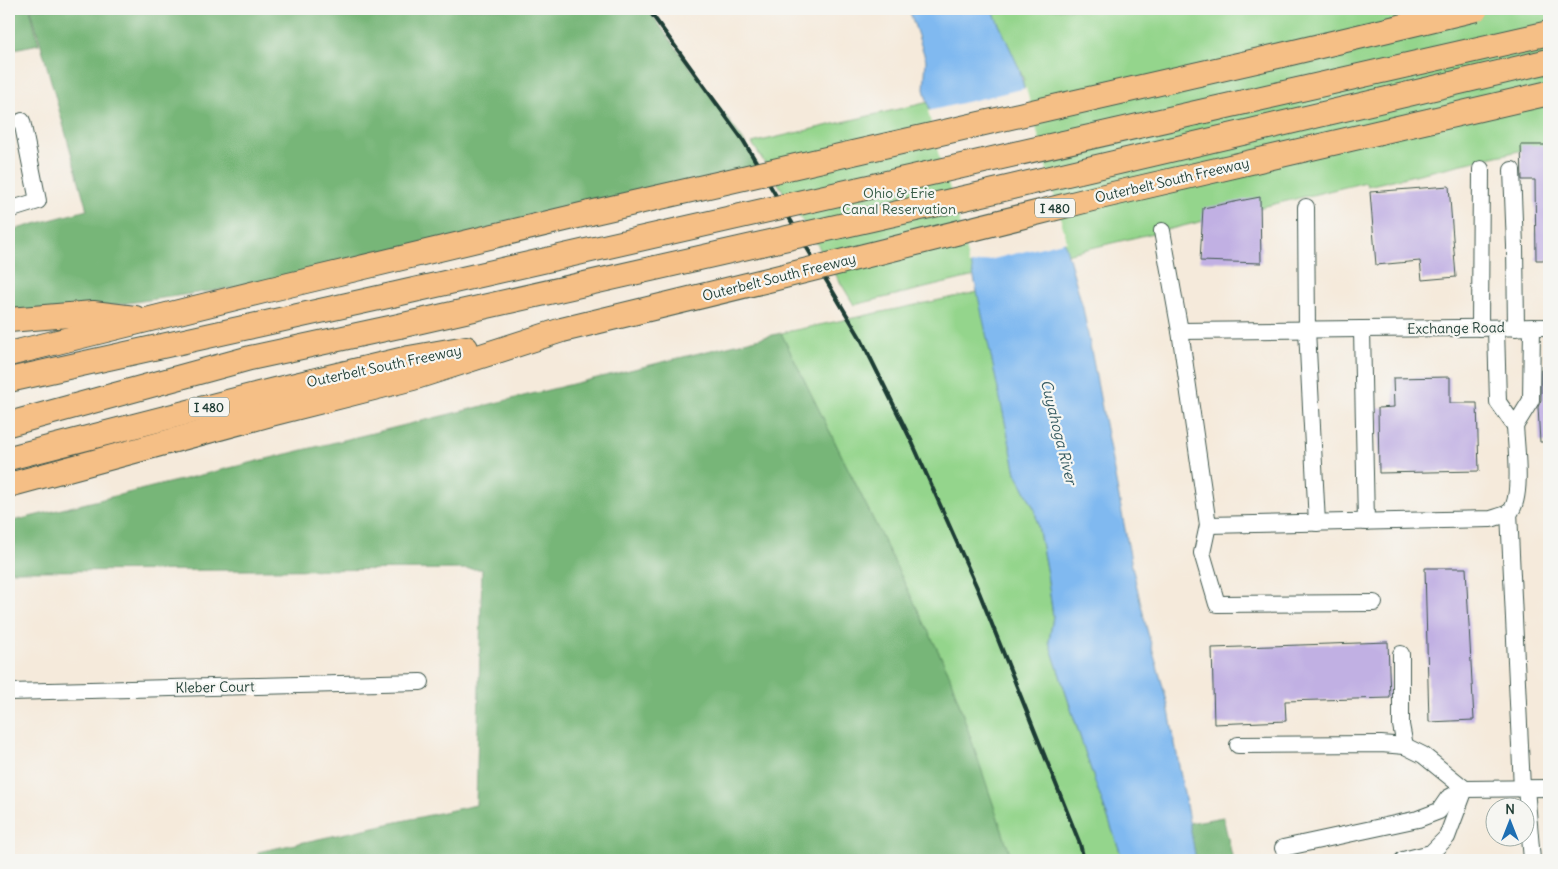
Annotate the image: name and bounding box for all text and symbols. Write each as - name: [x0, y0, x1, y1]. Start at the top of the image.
- street label: Outerbelt South Freeway: [1093, 153, 1251, 207]
- park label: Ohio & Erie Canal Reservation: [842, 184, 956, 218]
- road number: I 480: [1035, 198, 1075, 218]
- street label: Outerbelt South Freeway: [700, 249, 858, 305]
- street label: Exchange Road: [1407, 318, 1505, 338]
- street label: Outerbelt South Freeway: [305, 341, 463, 391]
- water label: Cuyahoga River: [1037, 378, 1082, 488]
- road number: I 480: [189, 398, 229, 417]
- street label: Kleber Court: [175, 677, 255, 697]
- north arrow: [1486, 796, 1536, 846]
- text: N: [1505, 800, 1515, 818]

